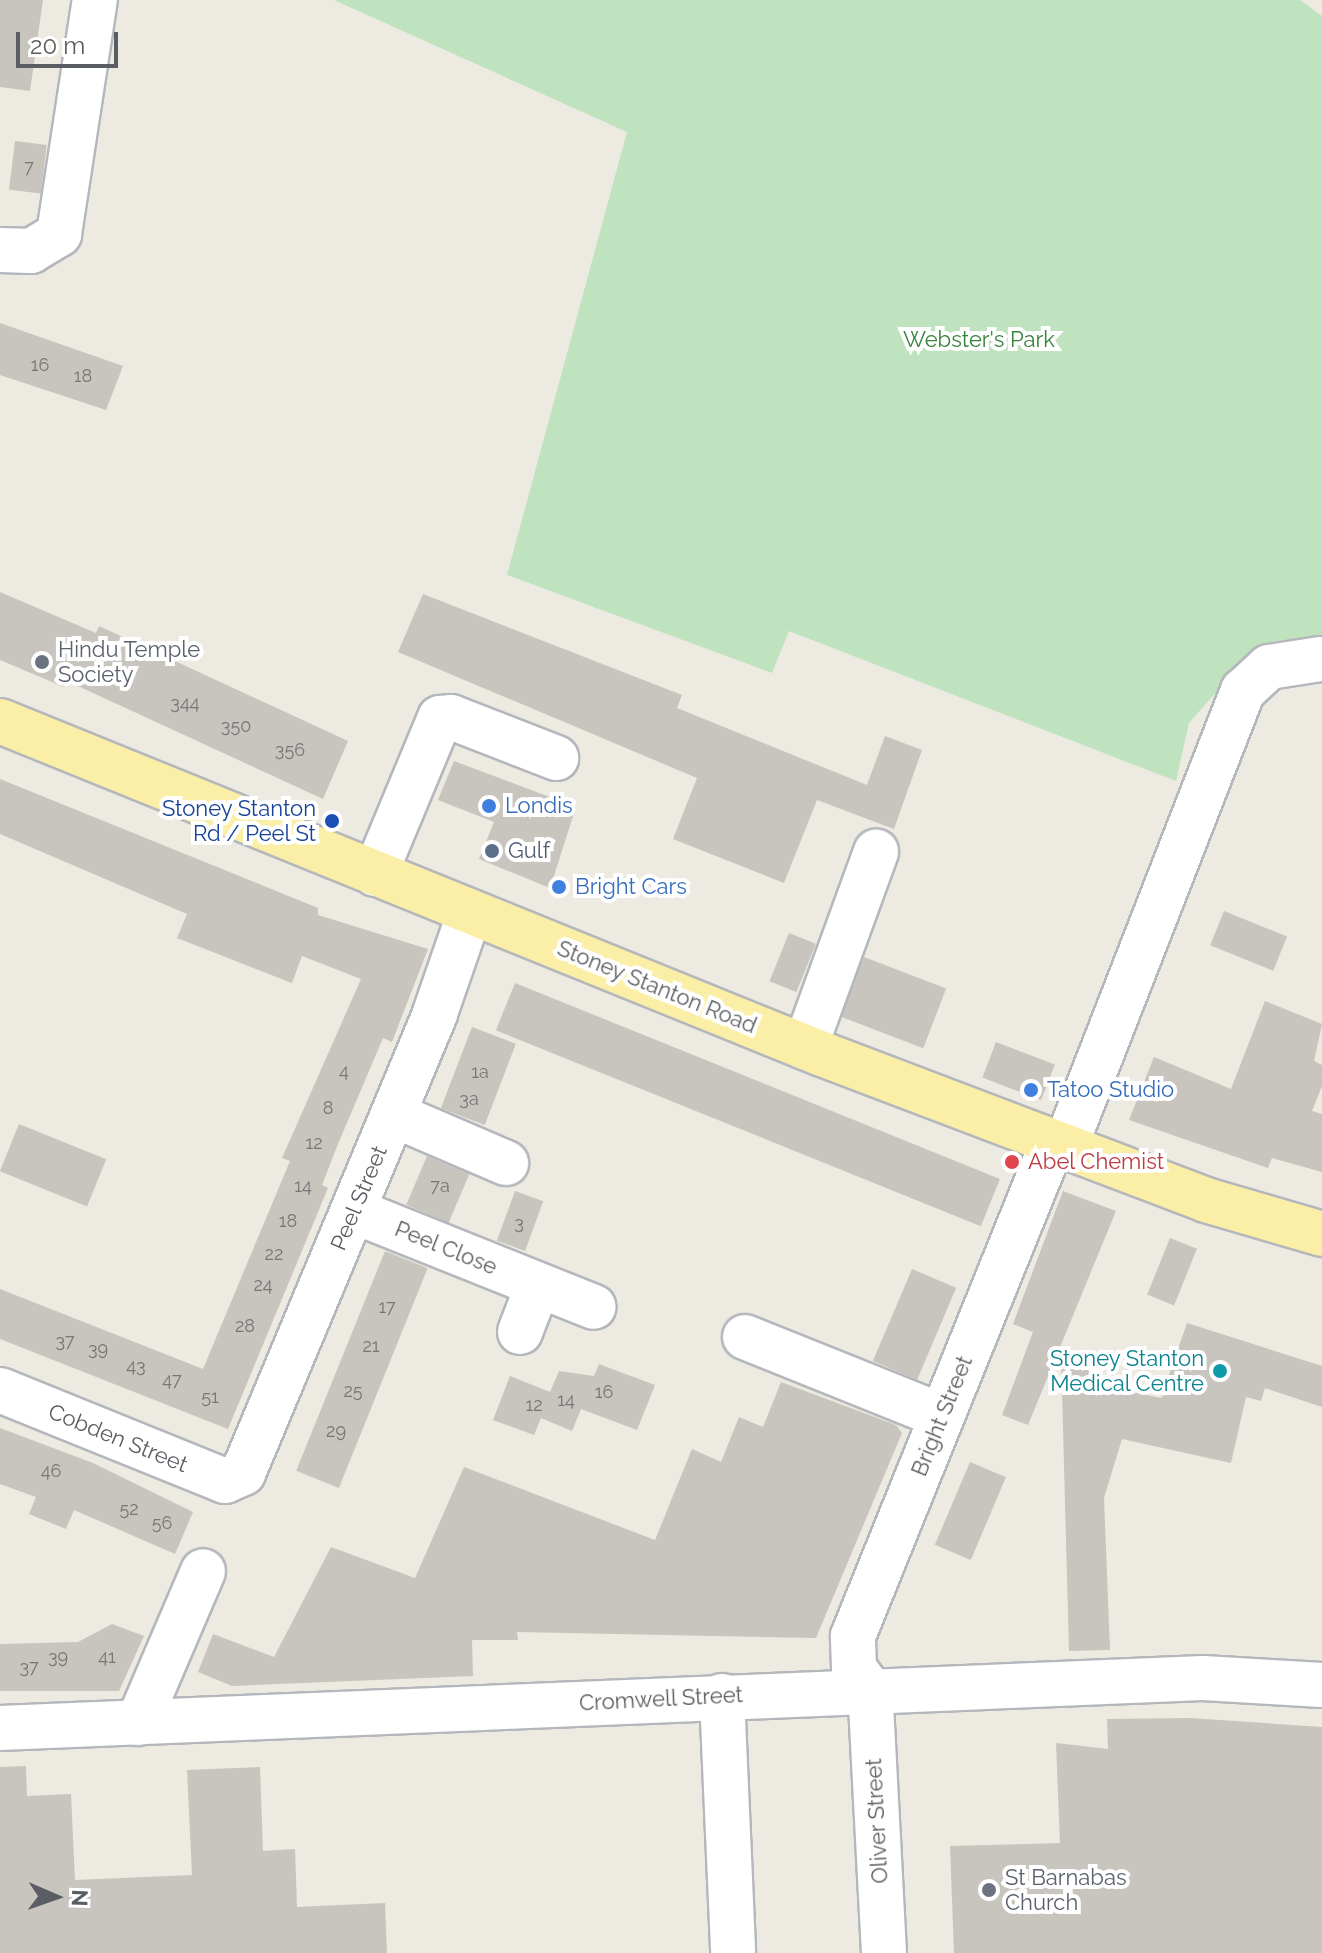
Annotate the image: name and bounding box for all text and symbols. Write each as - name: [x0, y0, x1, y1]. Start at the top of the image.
- scale bar: [20, 16, 122, 66]
- text: 20 m: [30, 31, 85, 60]
- house number: 7: [24, 156, 34, 178]
- park label: Webster's Park: [903, 327, 1055, 353]
- house number: 16: [31, 354, 49, 376]
- house number: 18: [74, 365, 92, 387]
- place label: Hindu Temple Society: [58, 636, 201, 688]
- marker: Hindu Temple Society: [33, 653, 51, 671]
- house number: 344: [170, 692, 200, 714]
- house number: 350: [221, 715, 251, 737]
- house number: 356: [275, 739, 305, 761]
- place label: Londis: [505, 793, 573, 819]
- place label: Stoney Stanton Rd / Peel St: [161, 795, 316, 846]
- marker: Londis: [480, 797, 498, 815]
- marker: Stoney Stanton Rd / Peel St: [323, 812, 341, 830]
- place label: Gulf: [508, 838, 550, 864]
- marker: Gulf: [483, 842, 501, 860]
- place label: Bright Cars: [575, 874, 687, 900]
- marker: Bright Cars: [550, 878, 568, 896]
- street label: Stoney Stanton Road: [553, 935, 761, 1039]
- house number: 4: [339, 1060, 349, 1082]
- house number: 1a: [471, 1061, 489, 1083]
- place label: Tatoo Studio: [1047, 1077, 1174, 1103]
- marker: Tatoo Studio: [1022, 1081, 1040, 1099]
- house number: 3a: [459, 1088, 479, 1110]
- house number: 8: [323, 1097, 333, 1119]
- house number: 12: [305, 1132, 323, 1154]
- street label: Peel Street: [325, 1141, 393, 1255]
- place label: Abel Chemist: [1028, 1149, 1165, 1175]
- marker: Abel Chemist: [1003, 1153, 1021, 1171]
- house number: 14: [294, 1175, 312, 1197]
- house number: 7a: [430, 1175, 450, 1197]
- house number: 18: [279, 1210, 297, 1232]
- house number: 3: [514, 1212, 524, 1234]
- street label: Peel Close: [391, 1215, 501, 1281]
- house number: 22: [265, 1243, 283, 1265]
- house number: 24: [253, 1274, 273, 1296]
- house number: 17: [378, 1296, 396, 1318]
- house number: 28: [235, 1315, 255, 1337]
- house number: 37: [55, 1330, 75, 1352]
- house number: 21: [362, 1335, 380, 1357]
- house number: 39: [88, 1338, 108, 1360]
- place label: Stoney Stanton Medical Centre: [1049, 1345, 1204, 1396]
- street label: Bright Street: [906, 1352, 978, 1480]
- house number: 43: [126, 1355, 146, 1377]
- marker: Stoney Stanton Medical Centre: [1211, 1362, 1229, 1380]
- house number: 47: [162, 1369, 182, 1391]
- house number: 25: [343, 1380, 363, 1402]
- house number: 16: [595, 1381, 613, 1403]
- house number: 51: [201, 1386, 219, 1408]
- house number: 14: [557, 1389, 575, 1411]
- house number: 12: [525, 1394, 543, 1416]
- street label: Cobden Street: [45, 1398, 191, 1478]
- house number: 29: [326, 1420, 346, 1442]
- house number: 46: [41, 1460, 61, 1482]
- house number: 52: [119, 1498, 139, 1520]
- house number: 56: [152, 1512, 172, 1534]
- house number: 39: [48, 1646, 68, 1668]
- house number: 41: [98, 1646, 116, 1668]
- house number: 37: [19, 1656, 39, 1678]
- street label: Cromwell Street: [578, 1682, 744, 1716]
- street label: Oliver Street: [861, 1757, 893, 1885]
- north arrow: [16, 1857, 96, 1937]
- place label: St Barnabas Church: [1005, 1864, 1127, 1916]
- marker: St Barnabas Church: [980, 1881, 998, 1899]
- text: N: [67, 1889, 93, 1907]

